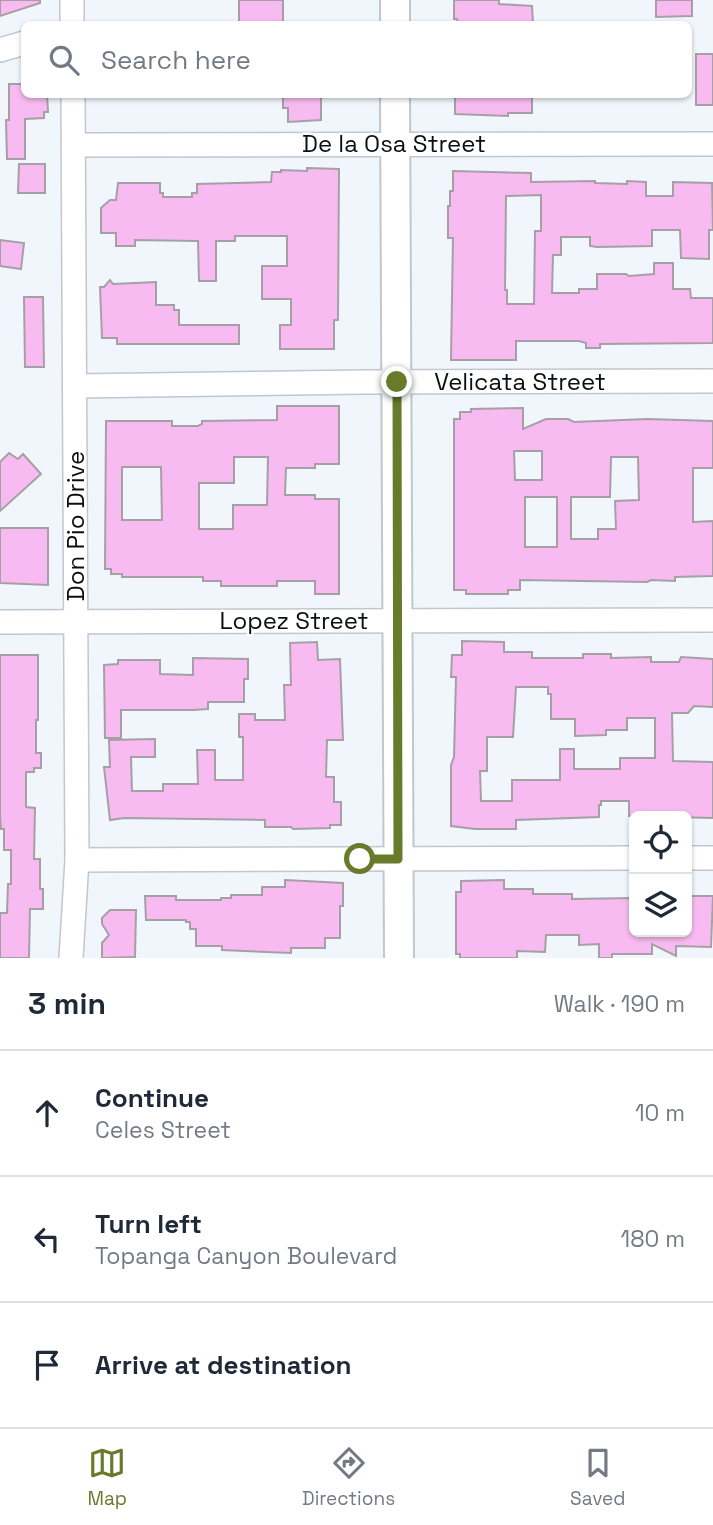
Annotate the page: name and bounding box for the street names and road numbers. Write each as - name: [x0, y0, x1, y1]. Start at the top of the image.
- street label: De la Osa Street: [302, 128, 486, 159]
- street label: Velicata Street: [434, 366, 606, 397]
- street label: Don Pio Drive: [60, 451, 91, 601]
- street label: Lopez Street: [219, 605, 369, 636]

